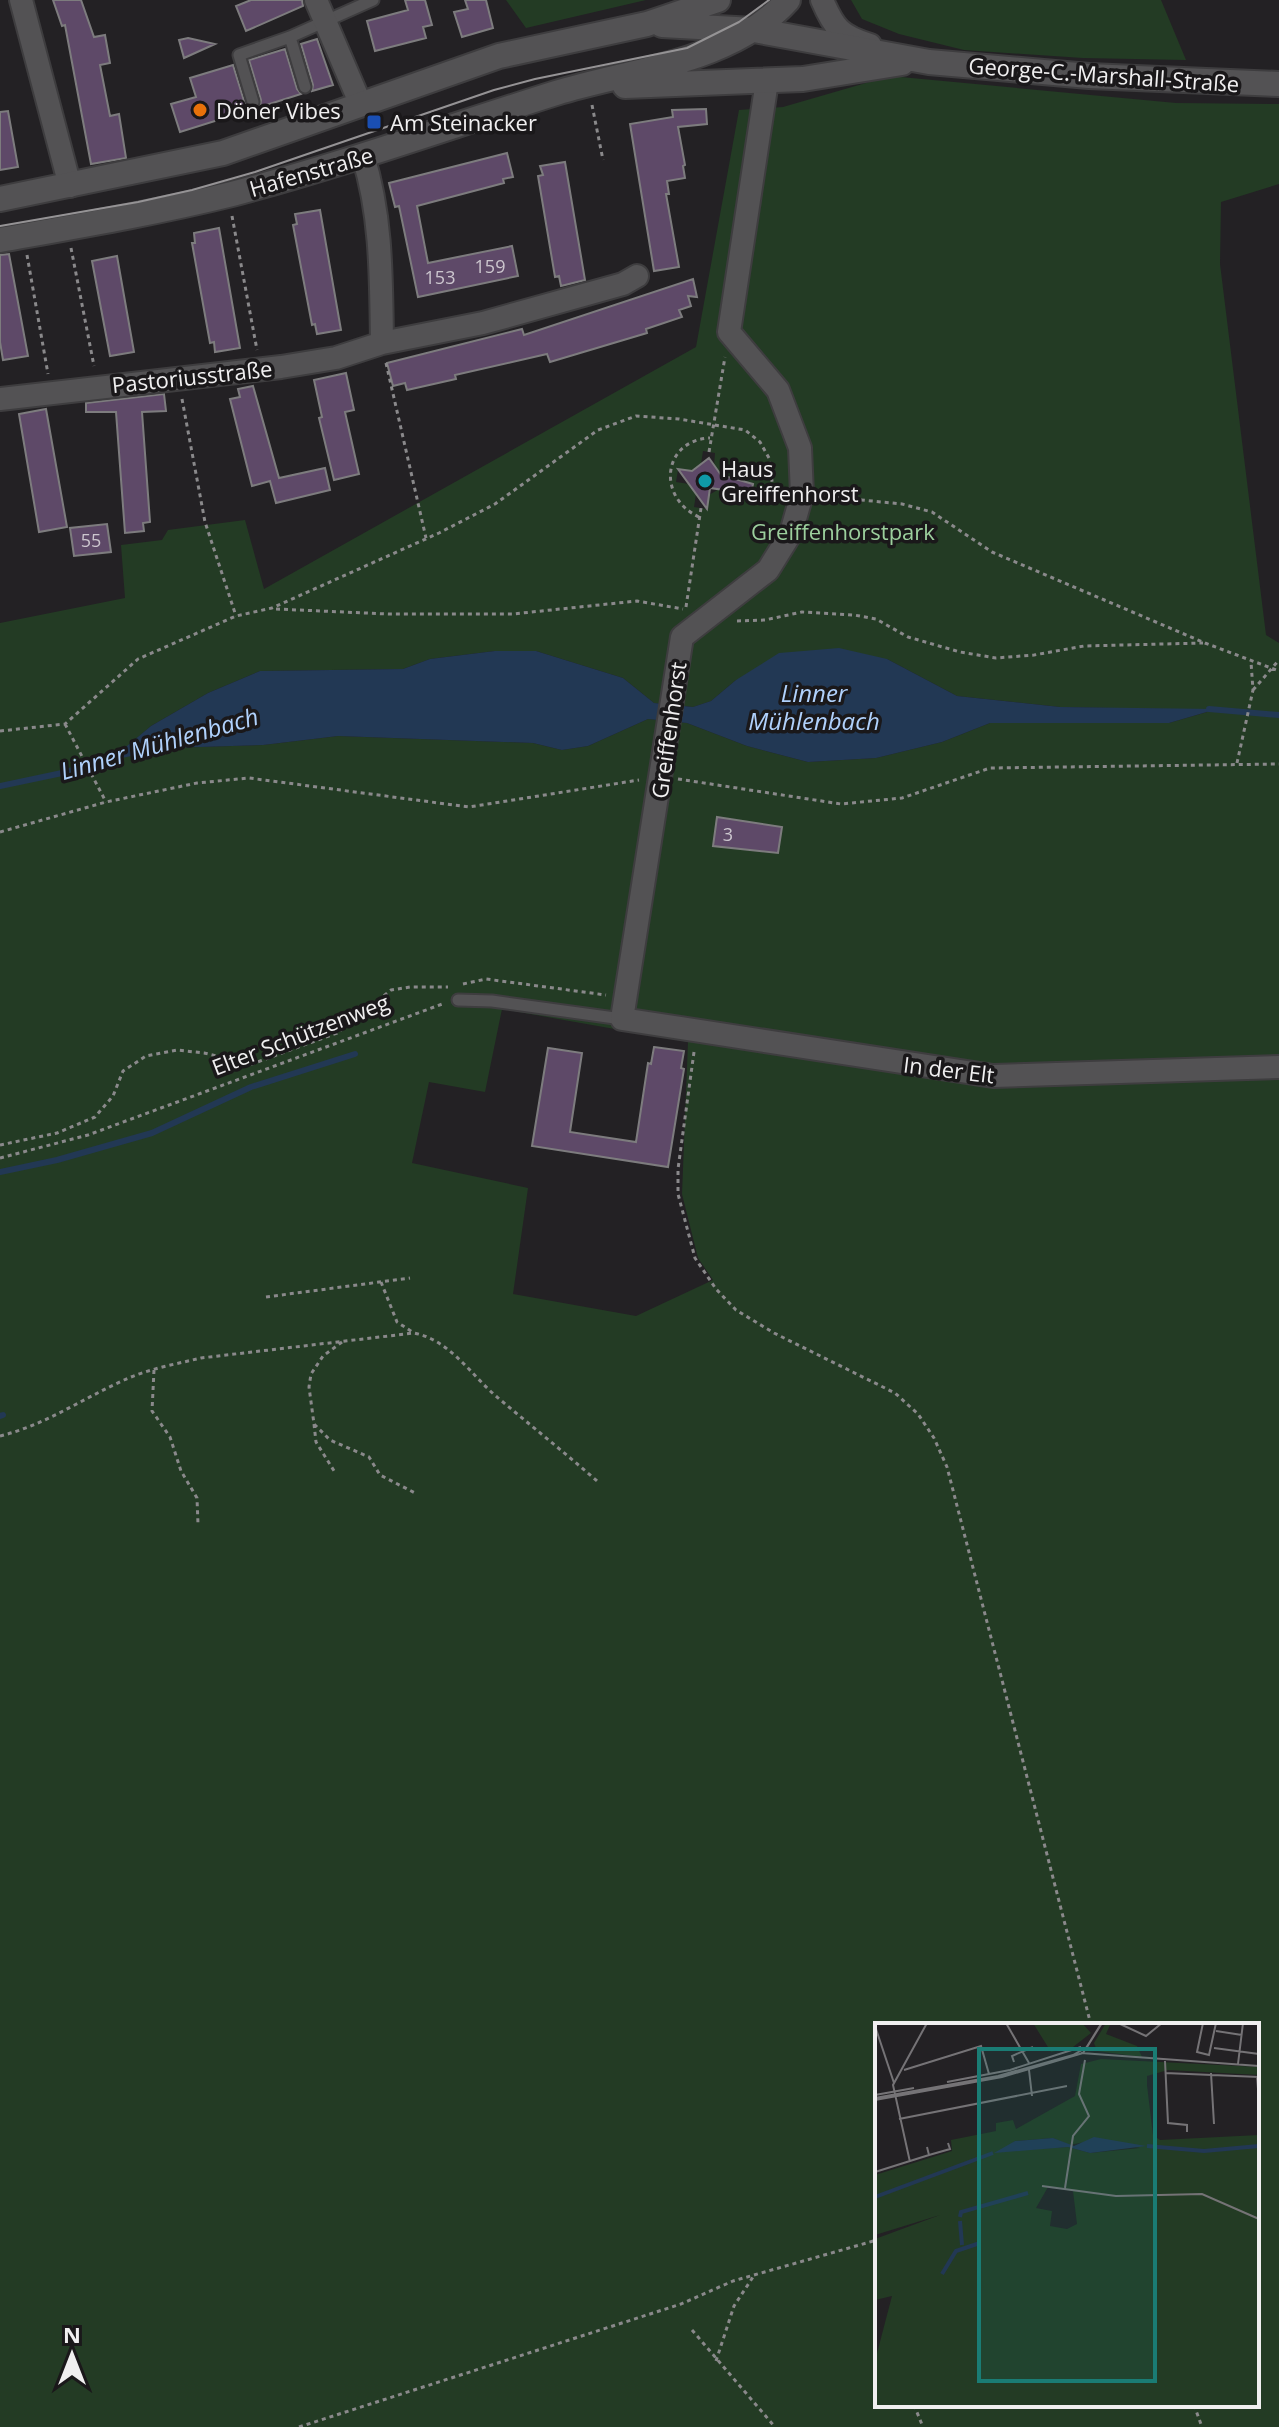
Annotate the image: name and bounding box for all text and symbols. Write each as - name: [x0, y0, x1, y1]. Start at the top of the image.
- street label: George-C.-Marshall-Straße: [968, 50, 1240, 98]
- place label: Döner Vibes: [216, 95, 341, 125]
- marker: Döner Vibes: [191, 101, 209, 119]
- place label: Am Steinacker: [390, 107, 537, 137]
- marker: Am Steinacker: [365, 113, 383, 131]
- street label: Hafenstraße: [246, 139, 376, 203]
- house number: 159: [475, 254, 505, 278]
- house number: 153: [425, 265, 455, 289]
- street label: Pastoriusstraße: [110, 353, 274, 399]
- place label: Haus Greiffenhorst: [721, 453, 859, 508]
- marker: Haus Greiffenhorst: [696, 472, 714, 490]
- park label: Greiffenhorstpark: [751, 516, 935, 546]
- house number: 55: [81, 528, 101, 552]
- street label: Greiffenhorst: [644, 660, 692, 800]
- water label: Linner Mühlenbach: [748, 676, 880, 737]
- water label: Linner Mühlenbach: [56, 699, 262, 787]
- house number: 3: [723, 822, 733, 846]
- street label: Elter Schützenweg: [207, 986, 393, 1082]
- street label: In der Elt: [902, 1049, 996, 1089]
- inset map: [875, 2023, 1259, 2407]
- north arrow: [32, 2315, 112, 2395]
- text: N: [63, 2319, 81, 2349]

